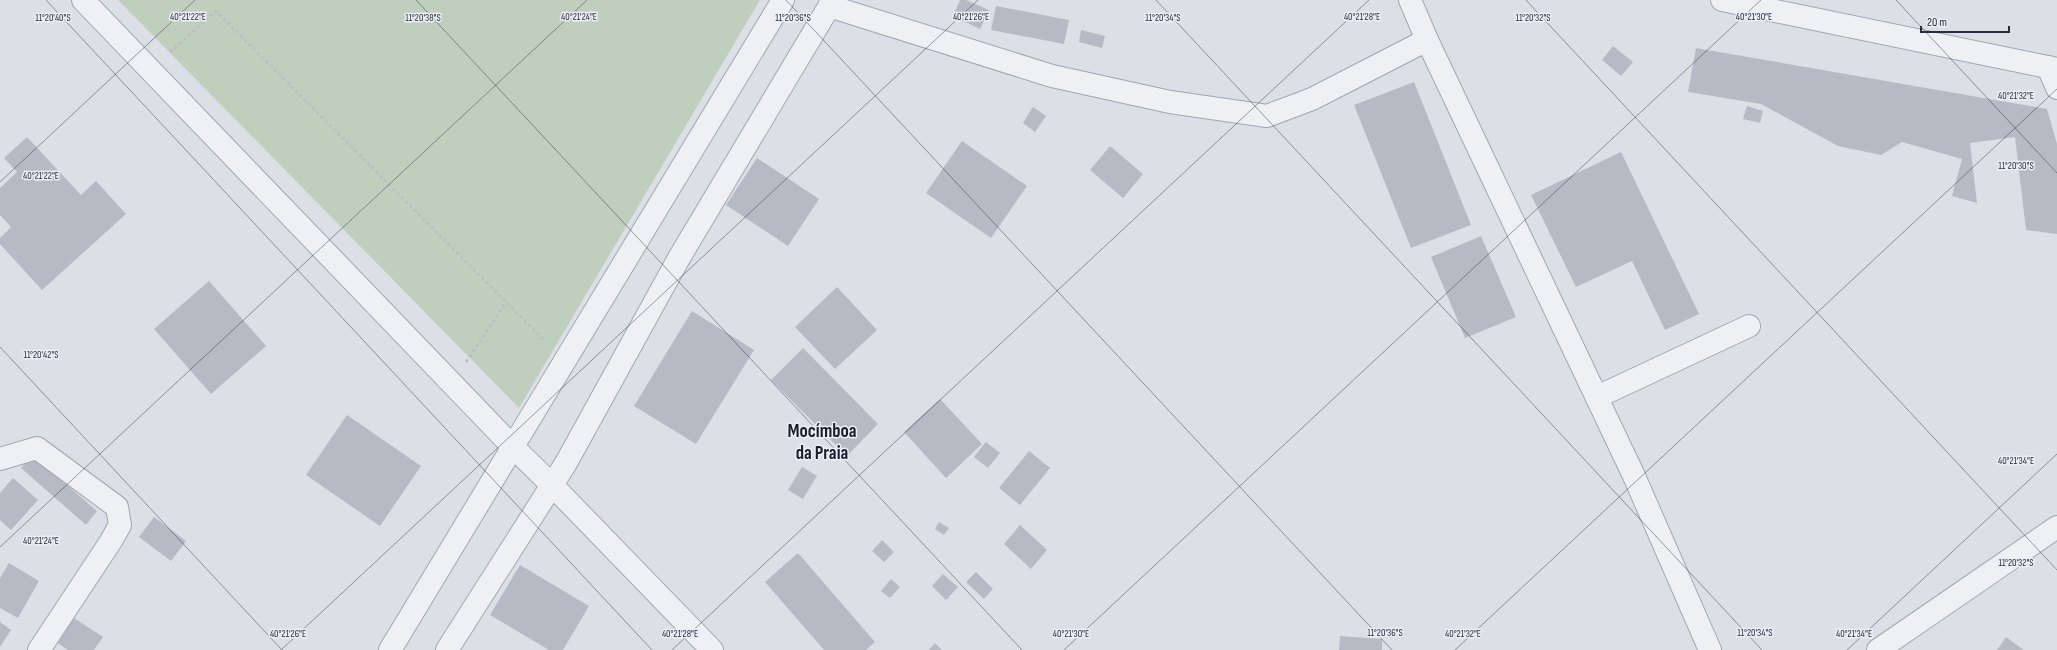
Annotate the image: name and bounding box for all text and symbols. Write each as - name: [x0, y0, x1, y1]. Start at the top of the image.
- scale bar: [1921, 8, 2009, 34]
- text: 40°21'22"E: [170, 11, 206, 23]
- text: 40°21'24"E: [561, 11, 597, 23]
- text: 40°21'26"E: [953, 11, 989, 23]
- text: 40°21'28"E: [1344, 11, 1380, 23]
- text: 40°21'30"E: [1736, 11, 1772, 23]
- text: 11°20'40"S: [35, 12, 71, 24]
- text: 11°20'38"S: [405, 12, 441, 24]
- text: 11°20'36"S: [775, 12, 811, 24]
- text: 11°20'34"S: [1145, 12, 1181, 24]
- text: 11°20'32"S: [1515, 12, 1551, 24]
- text: 20 m: [1927, 15, 1947, 30]
- text: 40°21'32"E: [1998, 90, 2034, 102]
- text: 11°20'30"S: [1998, 160, 2034, 172]
- text: 40°21'22"E: [23, 170, 59, 182]
- text: 11°20'42"S: [23, 349, 59, 361]
- district label: Mocímboa da Praia: [787, 420, 857, 465]
- text: 40°21'34"E: [1998, 455, 2034, 467]
- text: 40°21'24"E: [23, 535, 59, 547]
- text: 11°20'32"S: [1998, 557, 2034, 569]
- text: 11°20'36"S: [1367, 627, 1403, 639]
- text: 11°20'34"S: [1737, 627, 1773, 639]
- text: 40°21'26"E: [270, 628, 306, 640]
- text: 40°21'28"E: [662, 628, 698, 640]
- text: 40°21'30"E: [1053, 628, 1089, 640]
- text: 40°21'32"E: [1445, 628, 1481, 640]
- text: 40°21'34"E: [1836, 628, 1872, 640]

